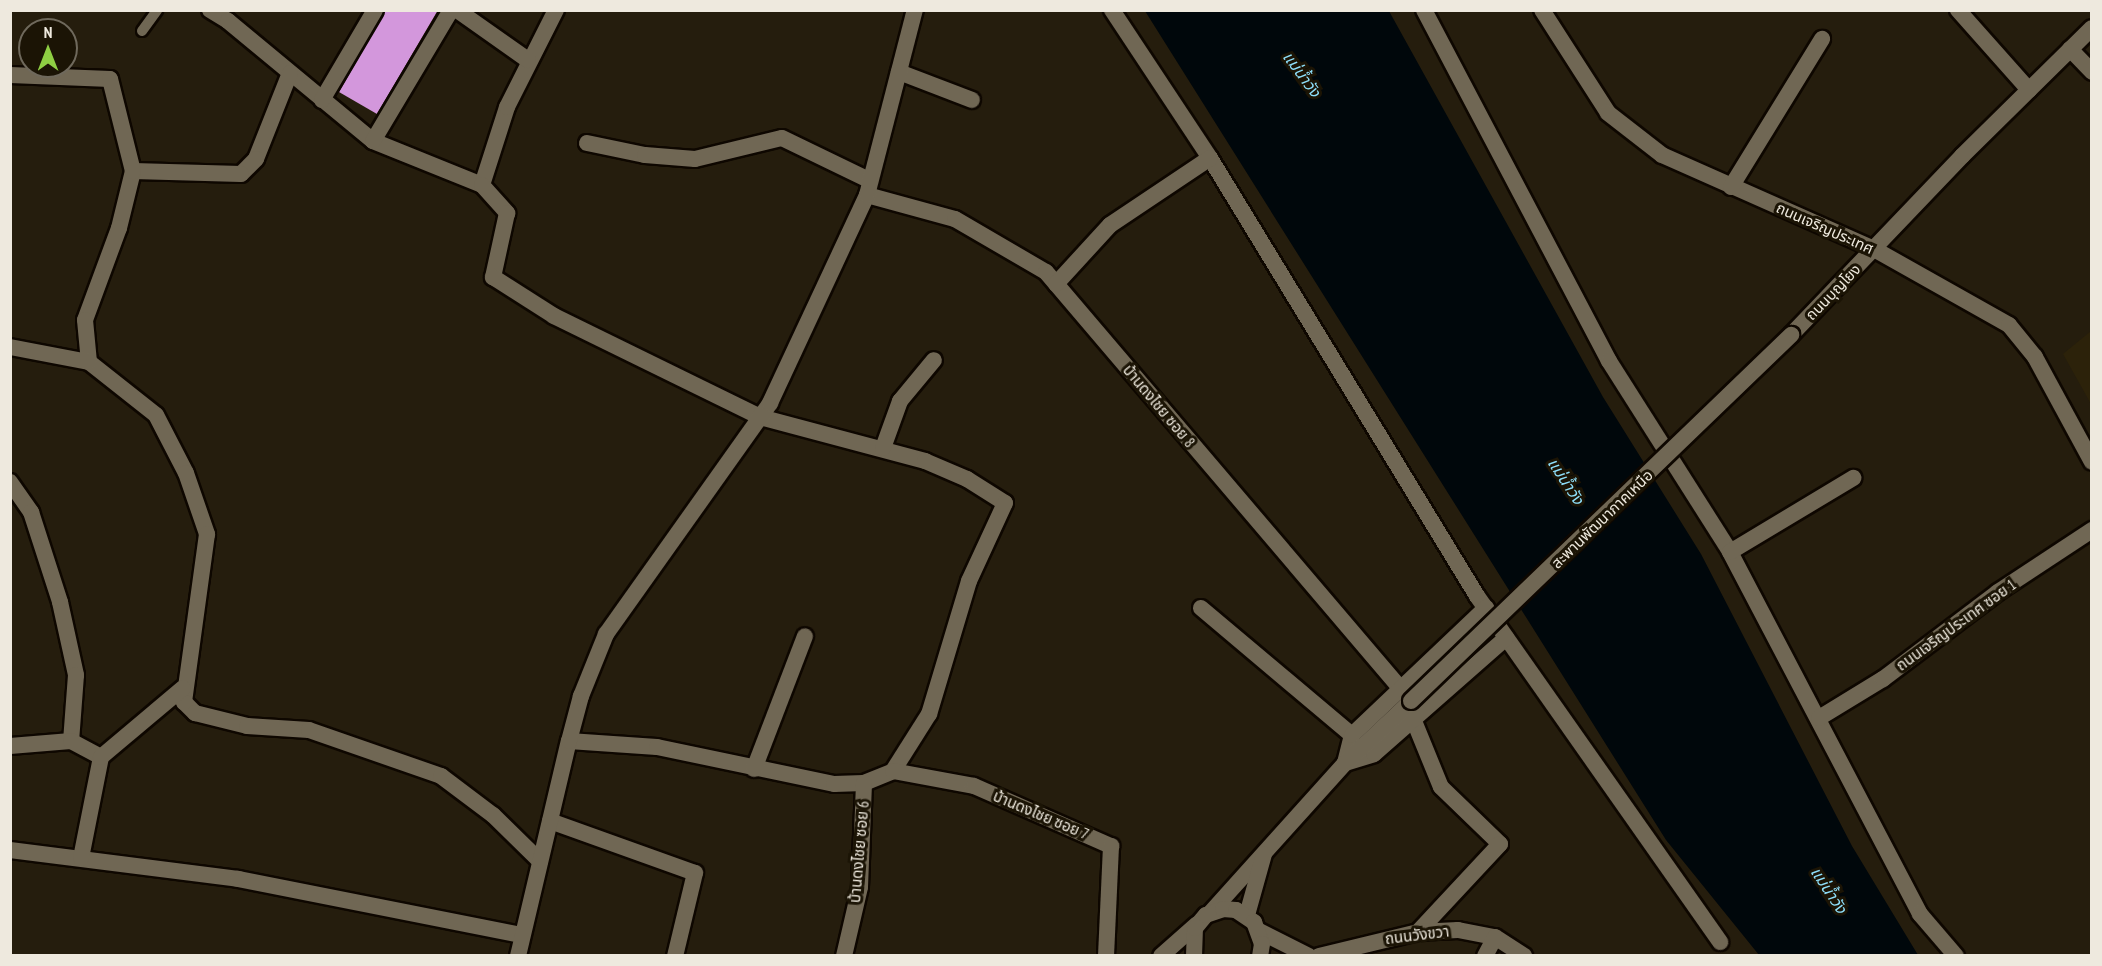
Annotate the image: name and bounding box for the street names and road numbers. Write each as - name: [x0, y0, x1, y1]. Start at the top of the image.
- street label: ถนนเจริญประเทศ: [1773, 198, 1877, 258]
- street label: ถนนบุญโยง: [1802, 260, 1864, 324]
- street label: บ้านดงไชย ซอย 8: [1119, 361, 1199, 451]
- street label: สะพานพัฒนาภาคเหนือ: [1548, 466, 1656, 572]
- street label: ถนนเจริญประเทศ ซอย 1: [1893, 575, 2019, 675]
- street label: บ้านดงไชย ซอย 7: [990, 787, 1092, 843]
- street label: บ้านดงไชย ซอย 6: [846, 800, 872, 904]
- street label: ถนนวังขวา: [1384, 922, 1450, 948]

